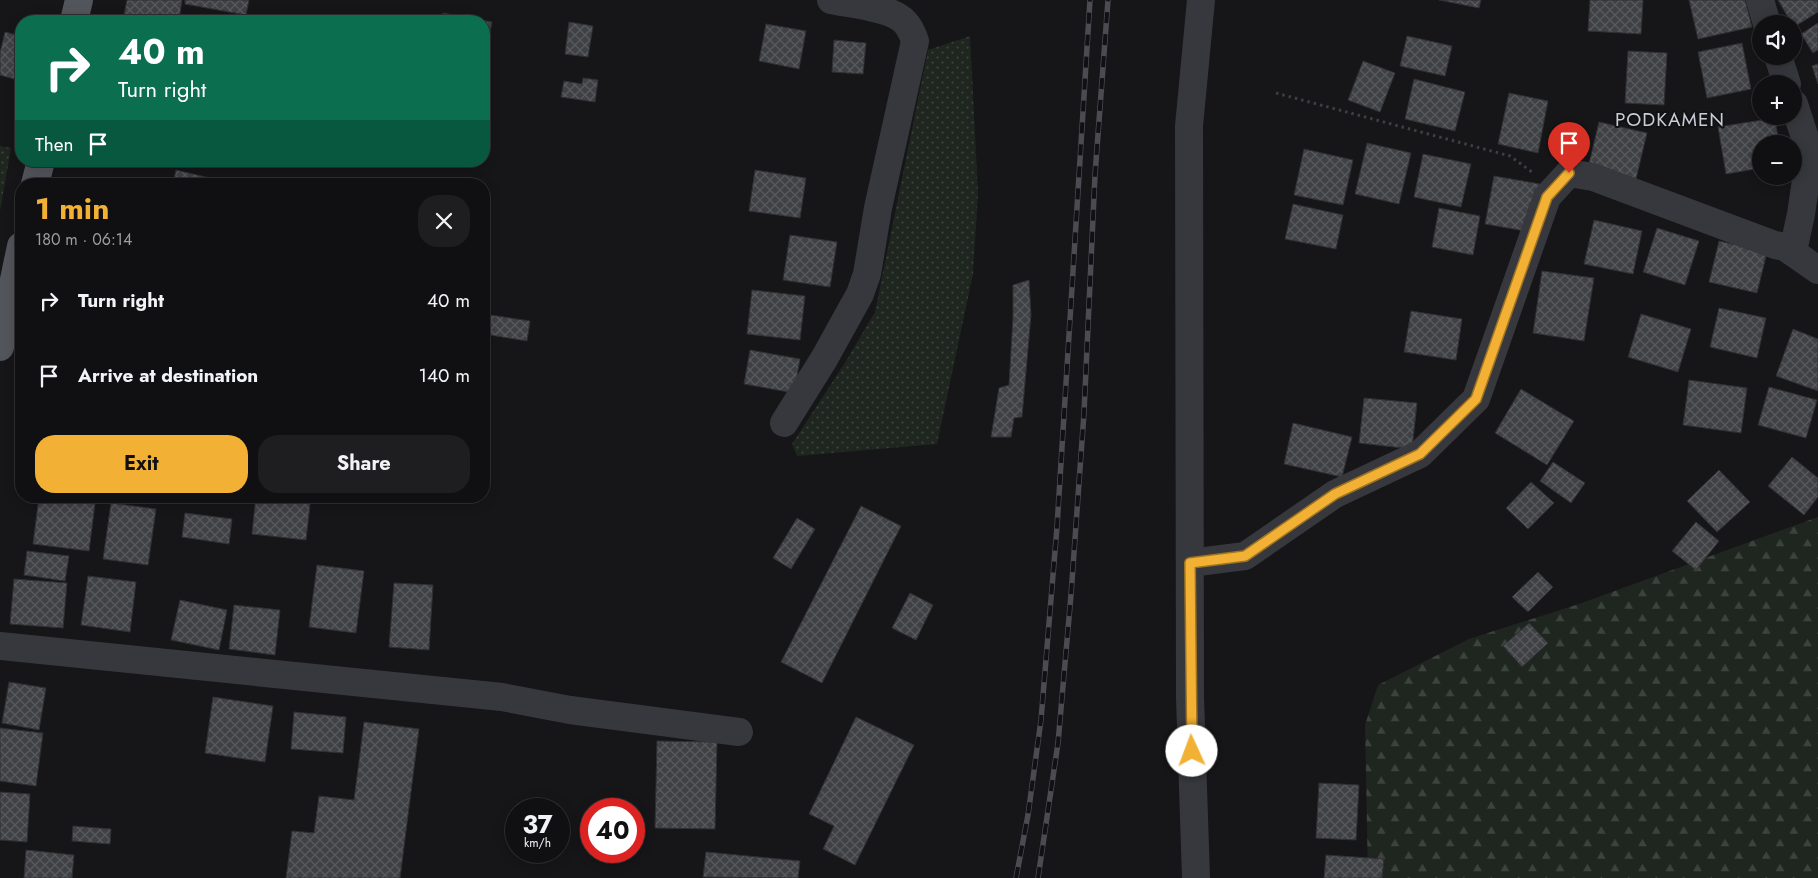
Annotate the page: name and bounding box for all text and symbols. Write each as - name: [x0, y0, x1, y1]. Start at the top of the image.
- map controls: [1752, 15, 1802, 185]
- button: sound: [1752, 15, 1802, 65]
- text: 40 m: [118, 27, 205, 77]
- icon: right: [35, 35, 100, 100]
- text: Turn right: [118, 73, 206, 105]
- button: +: [1752, 75, 1802, 125]
- district label: PODKAMEN: [1615, 106, 1725, 133]
- pin: [1548, 122, 1590, 173]
- icon: arrive: [1555, 129, 1583, 157]
- icon: arrive: [84, 130, 112, 158]
- text: Then: [35, 131, 74, 158]
- button: −: [1752, 135, 1802, 185]
- text: 1 min: [35, 187, 109, 230]
- button: close: [418, 195, 470, 247]
- text: 180 m · 06:14: [35, 228, 132, 251]
- icon: right: [35, 287, 63, 315]
- text: Turn right: [78, 287, 164, 314]
- text: 40 m: [427, 287, 470, 314]
- icon: arrive: [35, 362, 63, 390]
- text: Arrive at destination: [78, 362, 258, 389]
- text: 140 m: [418, 362, 470, 389]
- button: Exit: [35, 435, 248, 493]
- button: Share: [258, 435, 470, 493]
- position arrow: [1165, 724, 1217, 776]
- speed limit sign: 40: [580, 798, 645, 863]
- text: 37: [522, 806, 553, 842]
- text: km/h: [524, 834, 551, 852]

